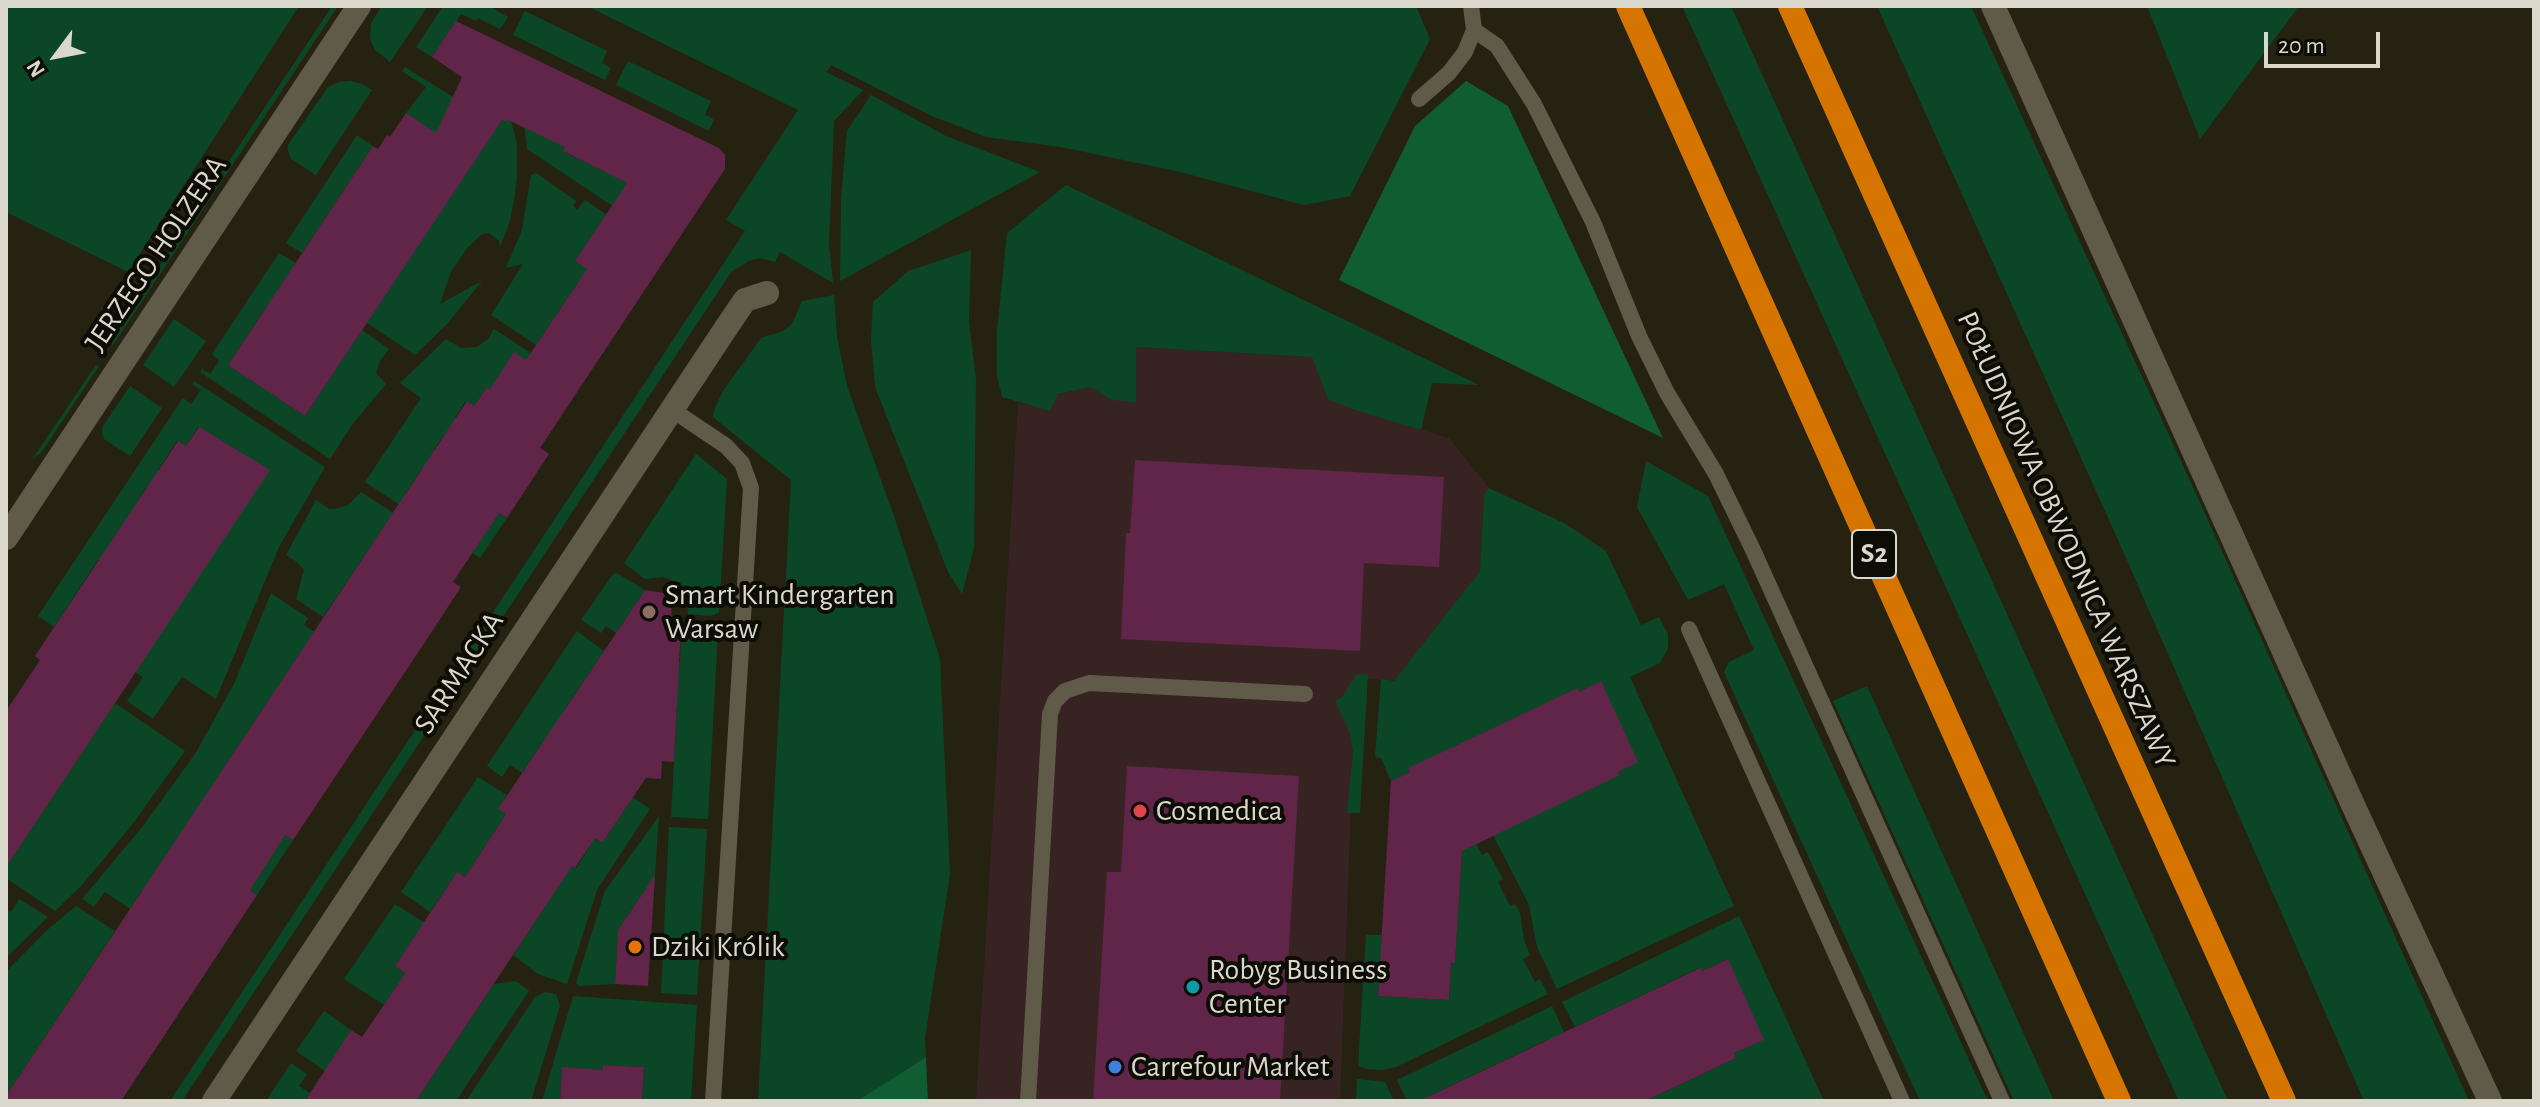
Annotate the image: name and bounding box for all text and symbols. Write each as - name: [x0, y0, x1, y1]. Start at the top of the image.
- north arrow: [16, 16, 96, 96]
- scale bar: [2268, 16, 2384, 66]
- text: 20 m: [2278, 34, 2325, 58]
- text: N: [22, 56, 49, 81]
- street label: JERZEGO HOLZERA: [77, 149, 235, 359]
- street label: POŁUDNIOWA OBWODNICA WARSZAWY: [1949, 306, 2183, 774]
- road number: S2: [1852, 530, 1896, 578]
- place label: Smart Kindergarten Warsaw: [665, 577, 895, 648]
- marker: Smart Kindergarten Warsaw: [640, 603, 658, 621]
- street label: SARMACKA: [406, 605, 512, 741]
- place label: Cosmedica: [1156, 793, 1283, 829]
- marker: Cosmedica: [1131, 802, 1149, 820]
- place label: Dziki Królik: [651, 929, 785, 965]
- marker: Dziki Królik: [626, 938, 644, 956]
- place label: Robyg Business Center: [1209, 952, 1387, 1022]
- marker: Robyg Business Center: [1184, 978, 1202, 996]
- place label: Carrefour Market: [1131, 1049, 1330, 1085]
- marker: Carrefour Market: [1106, 1058, 1124, 1076]

